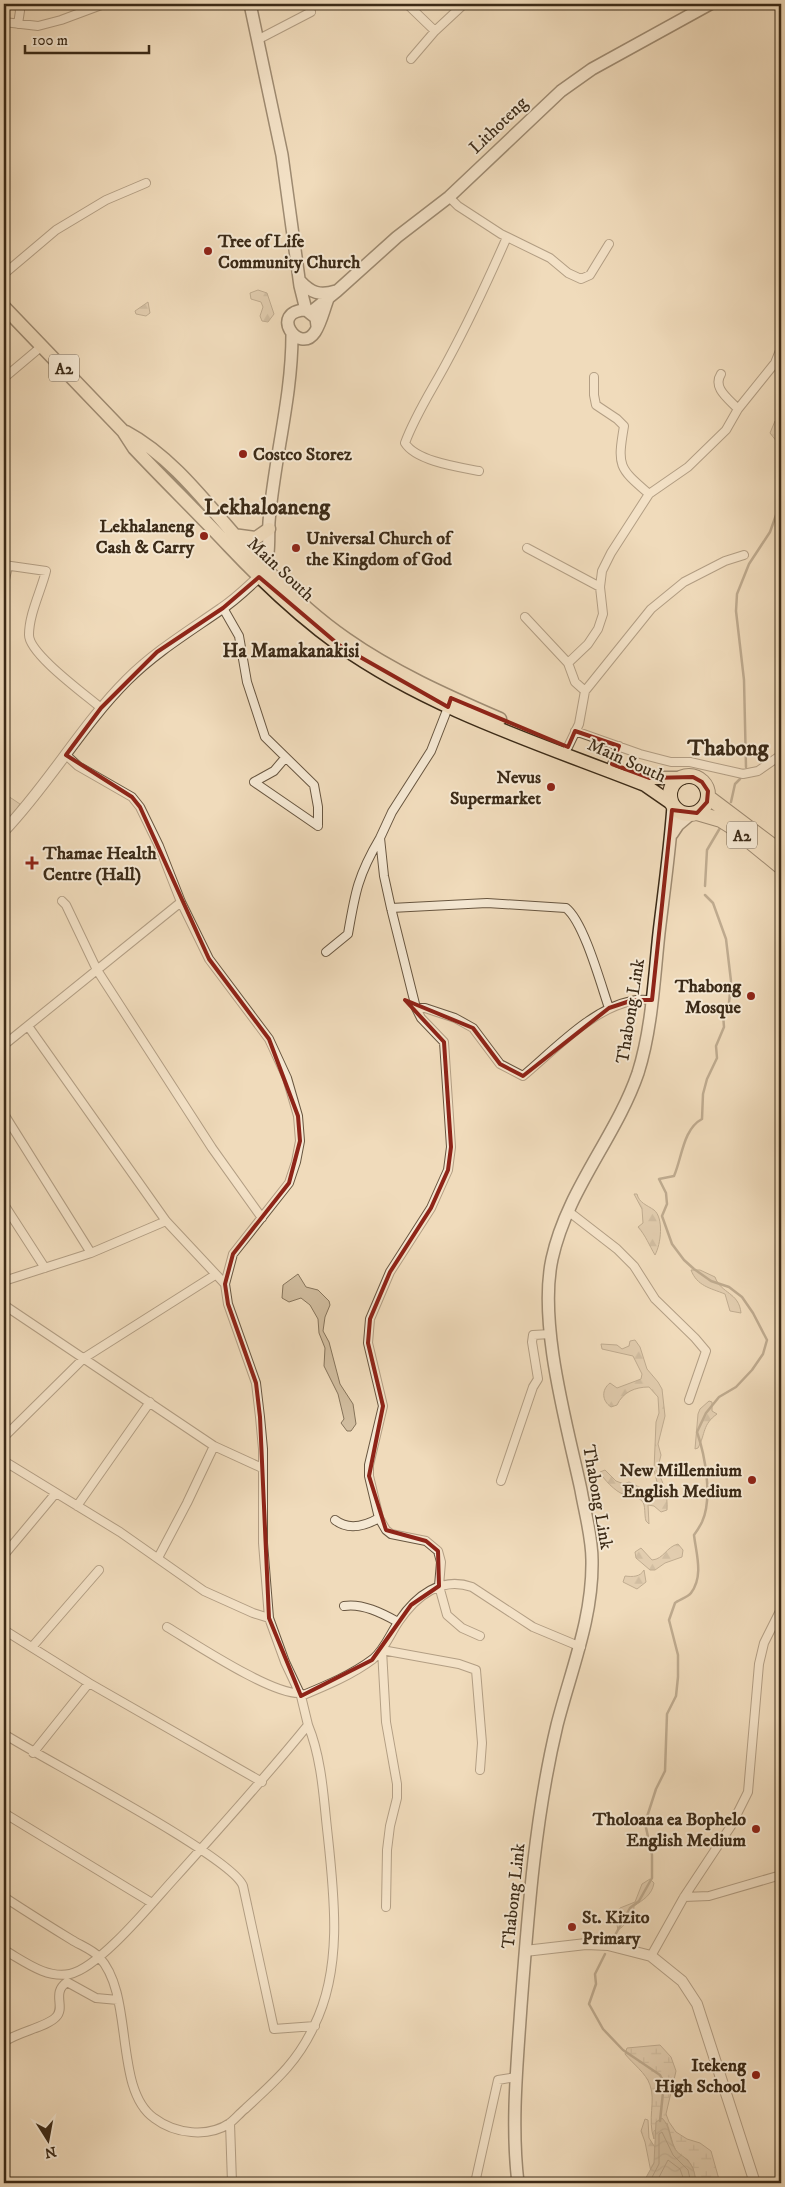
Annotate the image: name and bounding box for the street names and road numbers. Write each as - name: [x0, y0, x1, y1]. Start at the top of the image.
- street label: Lithoteng: [465, 92, 533, 159]
- road number: A2: [49, 354, 79, 382]
- street label: Main South: [242, 533, 319, 607]
- street label: Main South: [584, 734, 670, 788]
- road number: A2: [727, 822, 757, 848]
- street label: Thabong Link: [612, 957, 650, 1065]
- street label: Thabong Link: [577, 1443, 617, 1551]
- street label: Thabong Link: [498, 1842, 530, 1950]

